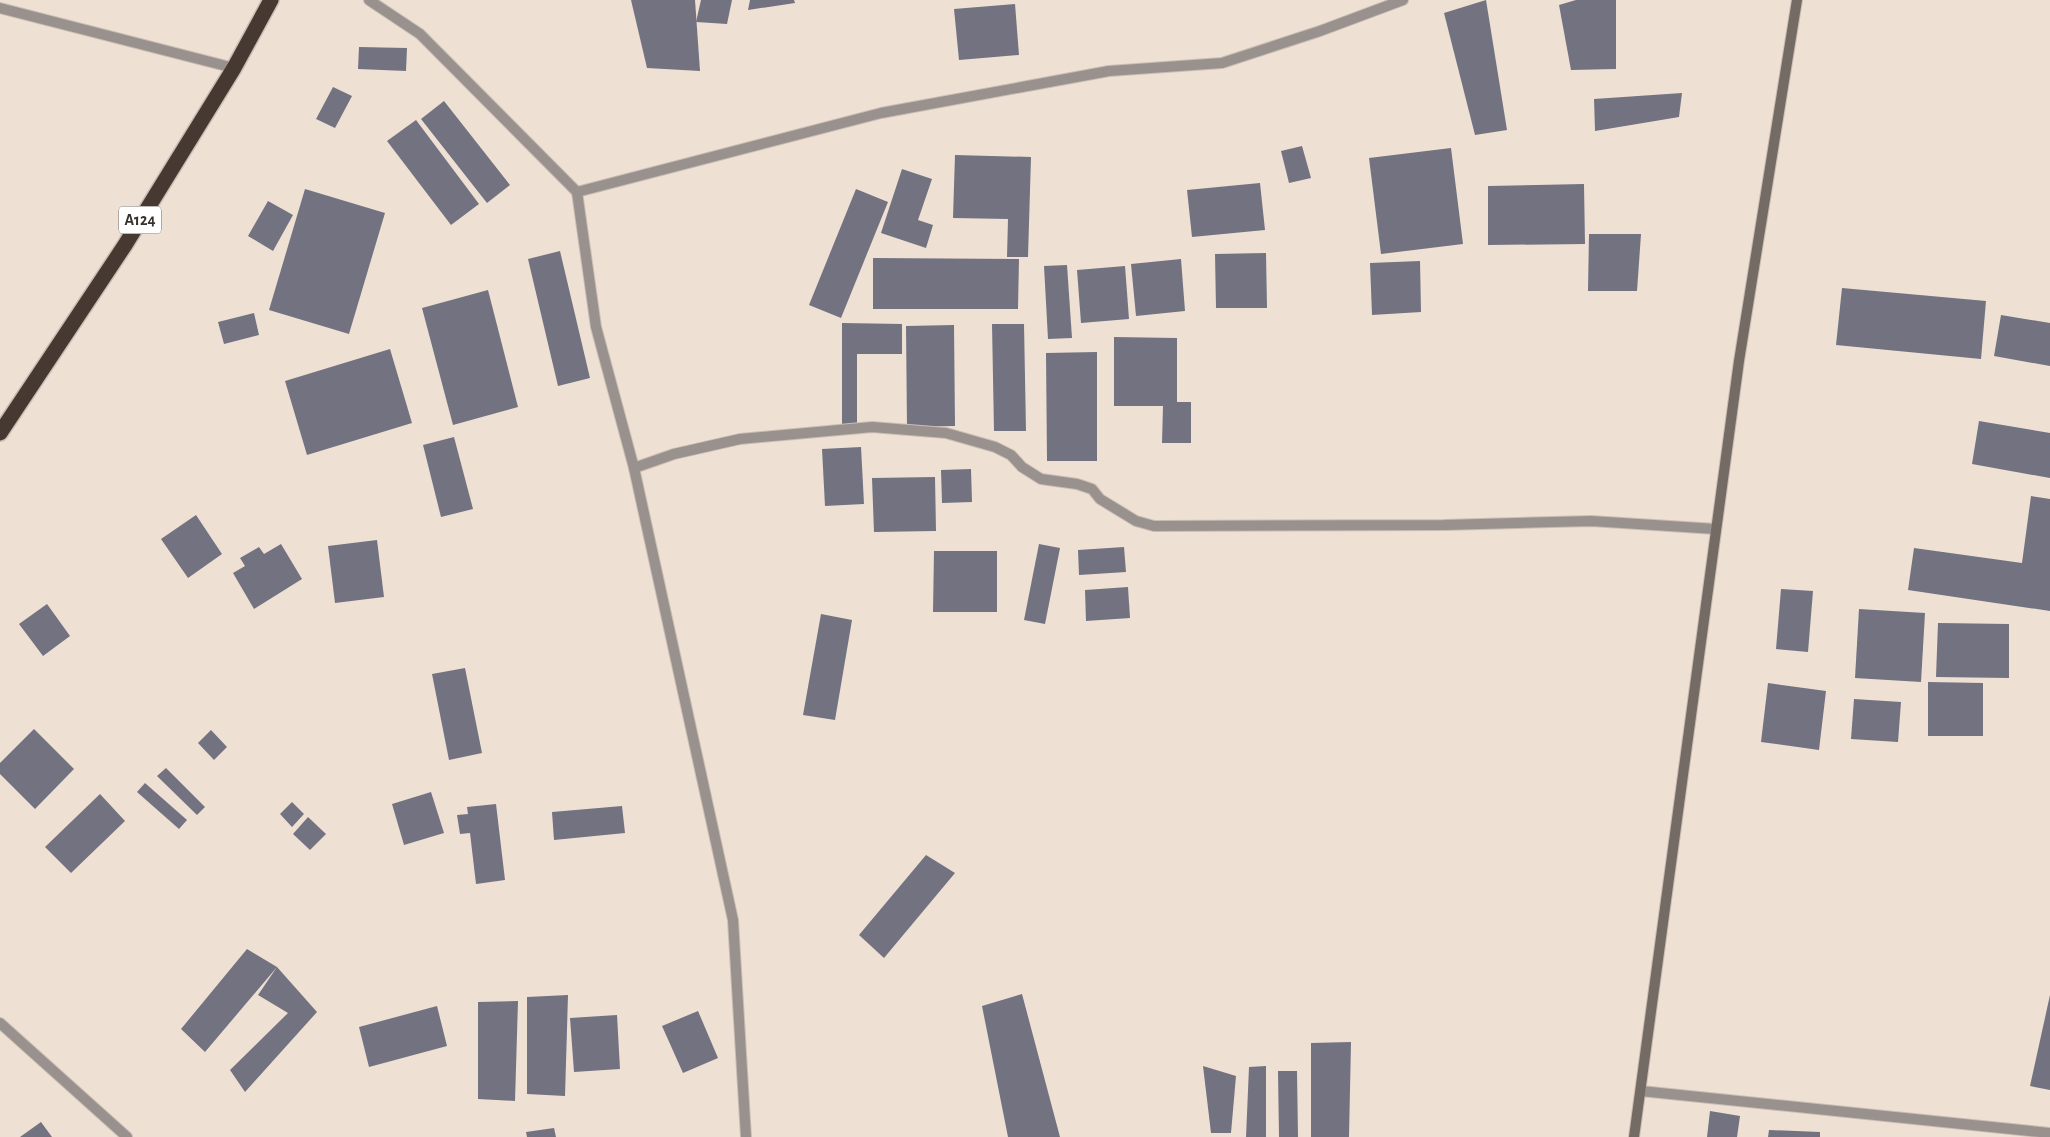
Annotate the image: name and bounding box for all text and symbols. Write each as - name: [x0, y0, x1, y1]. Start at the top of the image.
- road number: A124: [119, 206, 161, 234]

